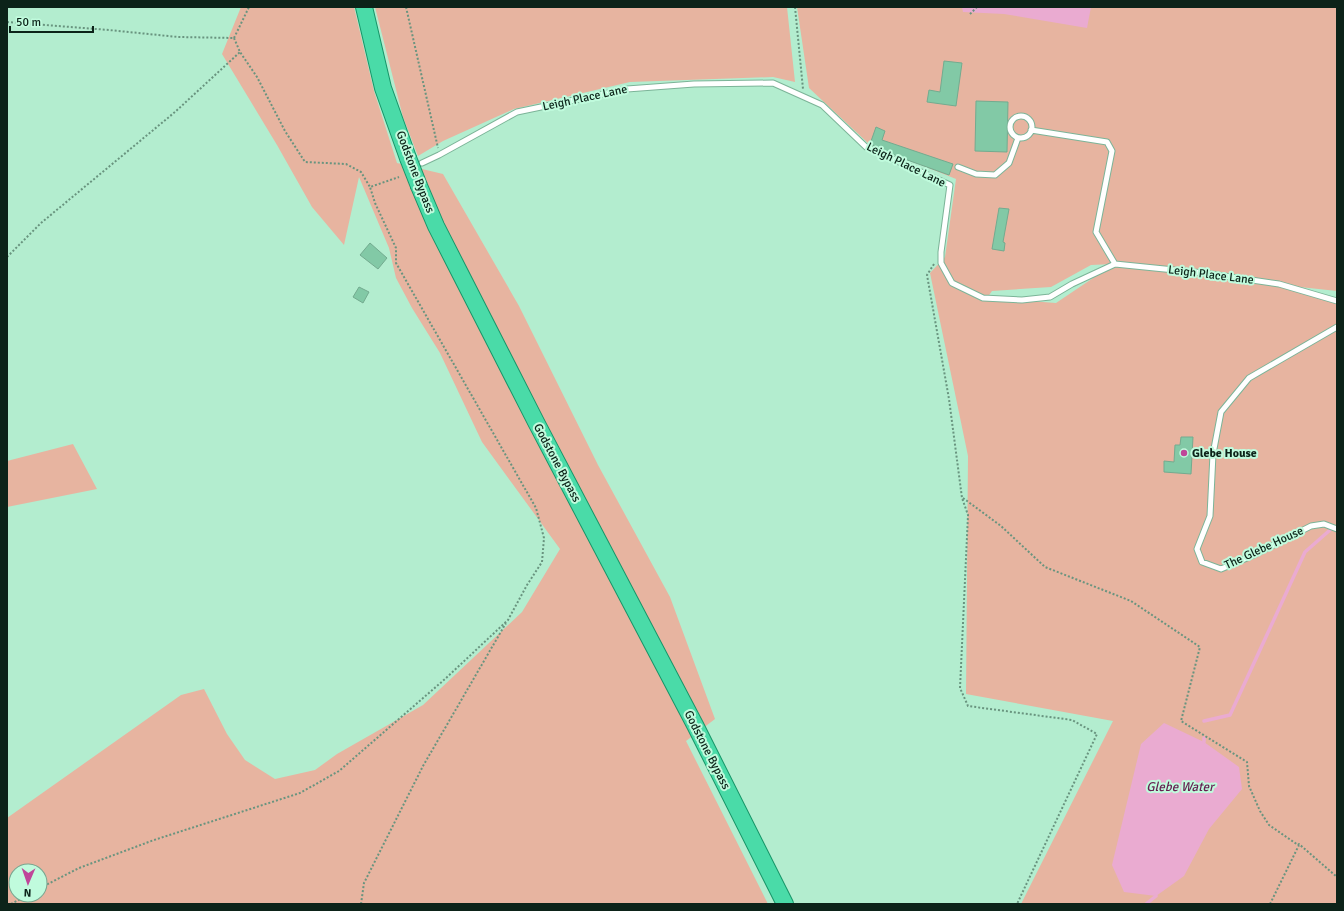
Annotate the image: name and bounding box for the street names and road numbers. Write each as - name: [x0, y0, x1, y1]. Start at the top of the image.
- street label: Leigh Place Lane: [541, 82, 629, 114]
- street label: Godstone Bypass: [392, 129, 438, 215]
- street label: Leigh Place Lane: [864, 139, 948, 191]
- street label: Leigh Place Lane: [1167, 262, 1255, 288]
- street label: Godstone Bypass: [530, 421, 584, 505]
- street label: The Glebe House: [1222, 523, 1306, 573]
- street label: Godstone Bypass: [681, 708, 733, 792]

